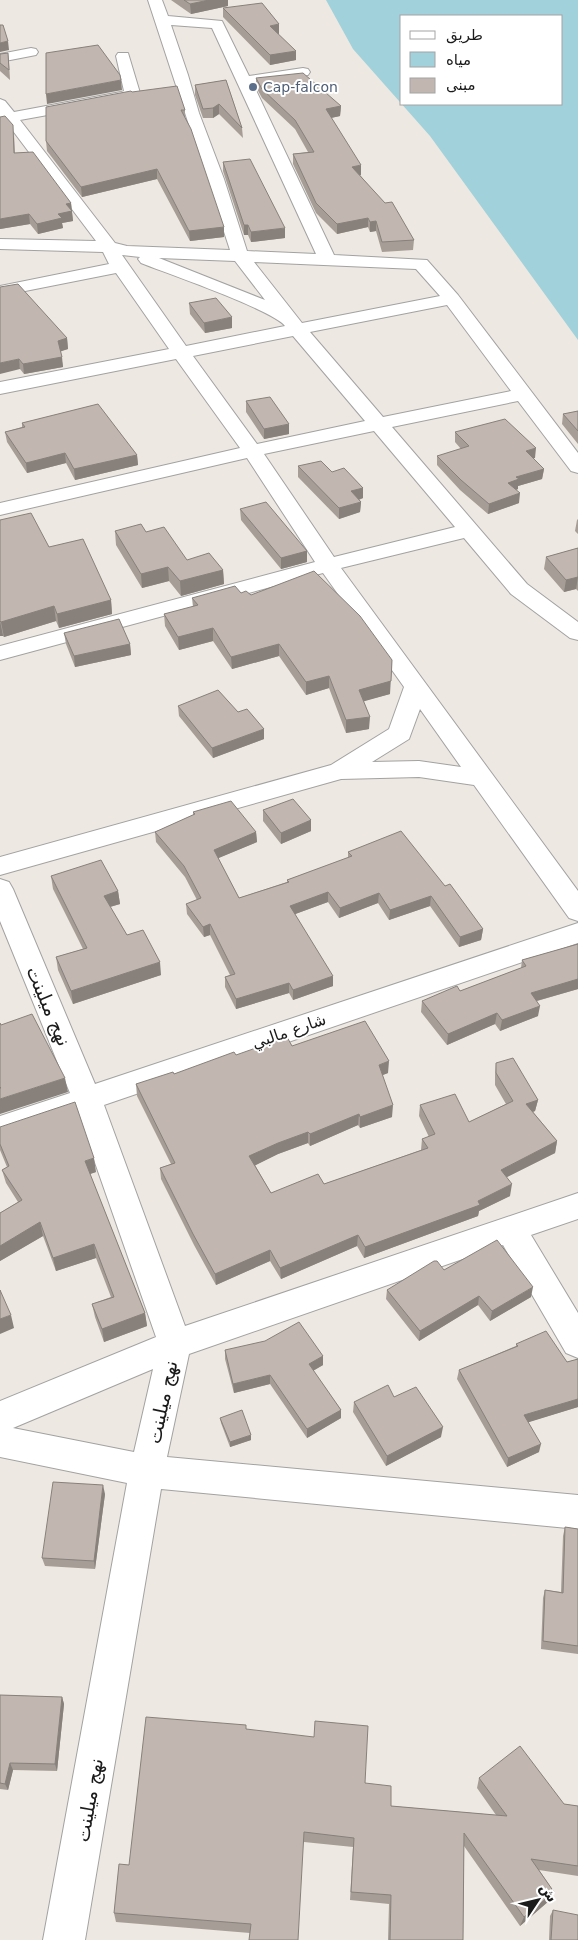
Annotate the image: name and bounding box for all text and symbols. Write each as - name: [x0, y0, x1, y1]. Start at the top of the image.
- legend: [400, 15, 563, 105]
- text: طريق: [446, 26, 483, 44]
- text: مياه: [446, 51, 471, 69]
- text: مبنى: [446, 76, 476, 94]
- place label: Cap-falcon: [263, 79, 338, 95]
- marker: Cap-falcon: [247, 81, 259, 93]
- street label: نهج ميلينت: [21, 963, 76, 1050]
- street label: شارع مالبي: [249, 1009, 329, 1053]
- street label: نهج ميلينت: [142, 1358, 183, 1446]
- street label: نهج ميلينت: [71, 1756, 108, 1844]
- north arrow: [513, 1875, 563, 1925]
- text: ش: [537, 1880, 561, 1905]

